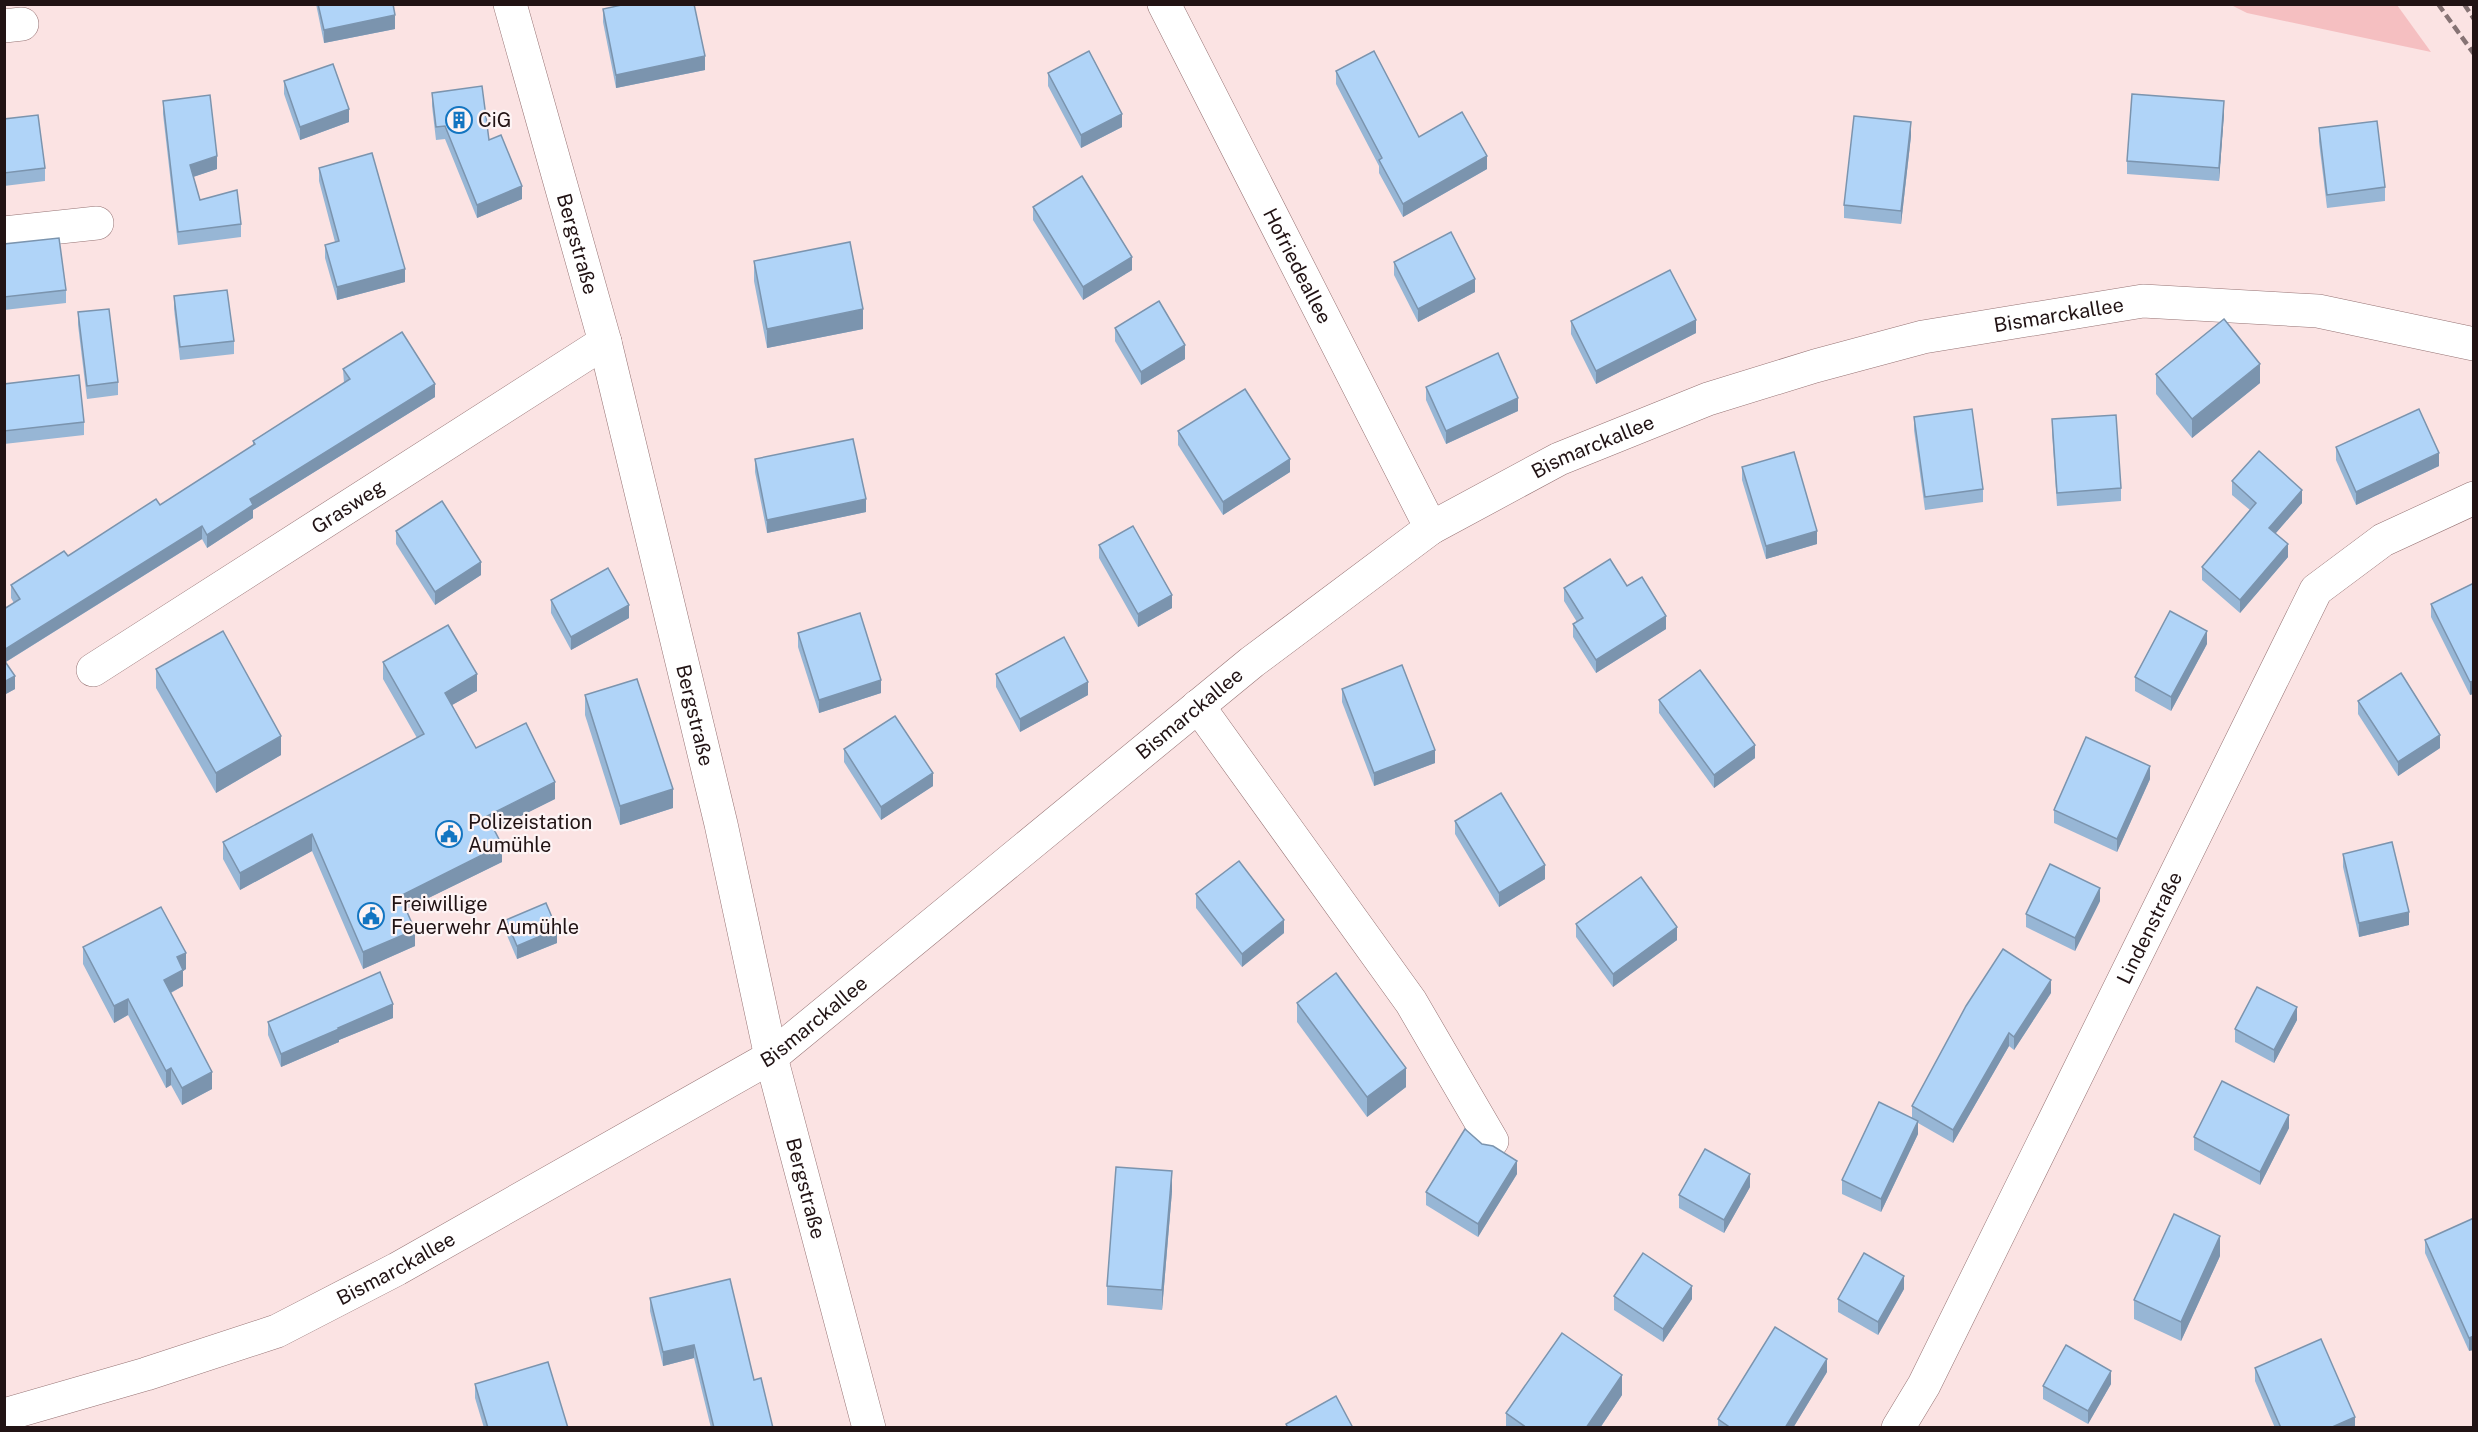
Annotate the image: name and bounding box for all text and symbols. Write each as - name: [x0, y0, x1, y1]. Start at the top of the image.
- building icon: CiG: [444, 105, 474, 135]
- place label: CiG: [478, 108, 511, 132]
- street label: Bergstraße: [552, 191, 603, 297]
- street label: Hofriedeallee: [1258, 204, 1337, 328]
- street label: Bismarckallee: [1992, 292, 2125, 337]
- street label: Bismarckallee: [1527, 410, 1658, 484]
- street label: Grasweg: [307, 474, 389, 539]
- street label: Bergstraße: [671, 662, 719, 769]
- street label: Bismarckallee: [1131, 663, 1248, 764]
- place label: Polizeistation Aumühle: [468, 810, 592, 857]
- public building icon: Polizeistation Aumühle: [434, 819, 464, 849]
- street label: Lindenstraße: [2112, 868, 2187, 988]
- place label: Freiwillige Feuerwehr Aumühle: [391, 892, 579, 939]
- public building icon: Freiwillige Feuerwehr Aumühle: [356, 901, 386, 931]
- street label: Bismarckallee: [756, 971, 872, 1073]
- street label: Bergstraße: [781, 1135, 831, 1242]
- street label: Bismarckallee: [333, 1227, 459, 1310]

